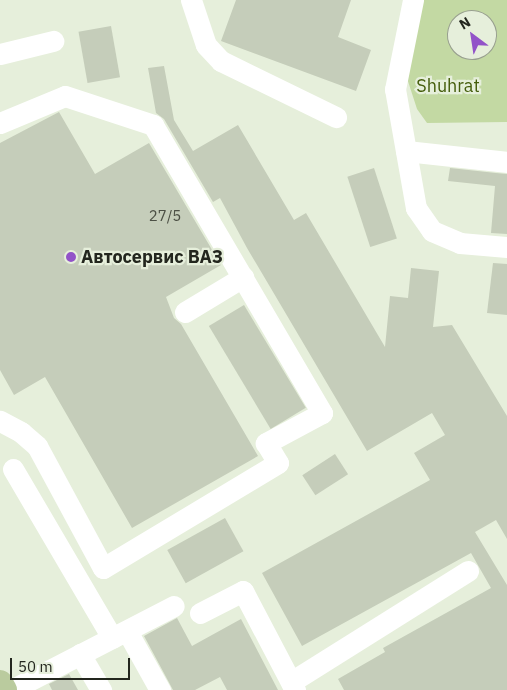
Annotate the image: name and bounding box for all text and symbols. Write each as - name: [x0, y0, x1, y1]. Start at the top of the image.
- north arrow: [447, 10, 497, 60]
- text: N: [456, 13, 474, 33]
- park label: Shuhrat: [416, 75, 480, 97]
- house number: 27/5: [149, 207, 181, 225]
- place label: Автосервис ВАЗ: [81, 246, 223, 268]
- marker: Автосервис ВАЗ: [65, 251, 77, 263]
- scale bar: [12, 648, 132, 680]
- text: 50 m: [18, 657, 53, 676]

